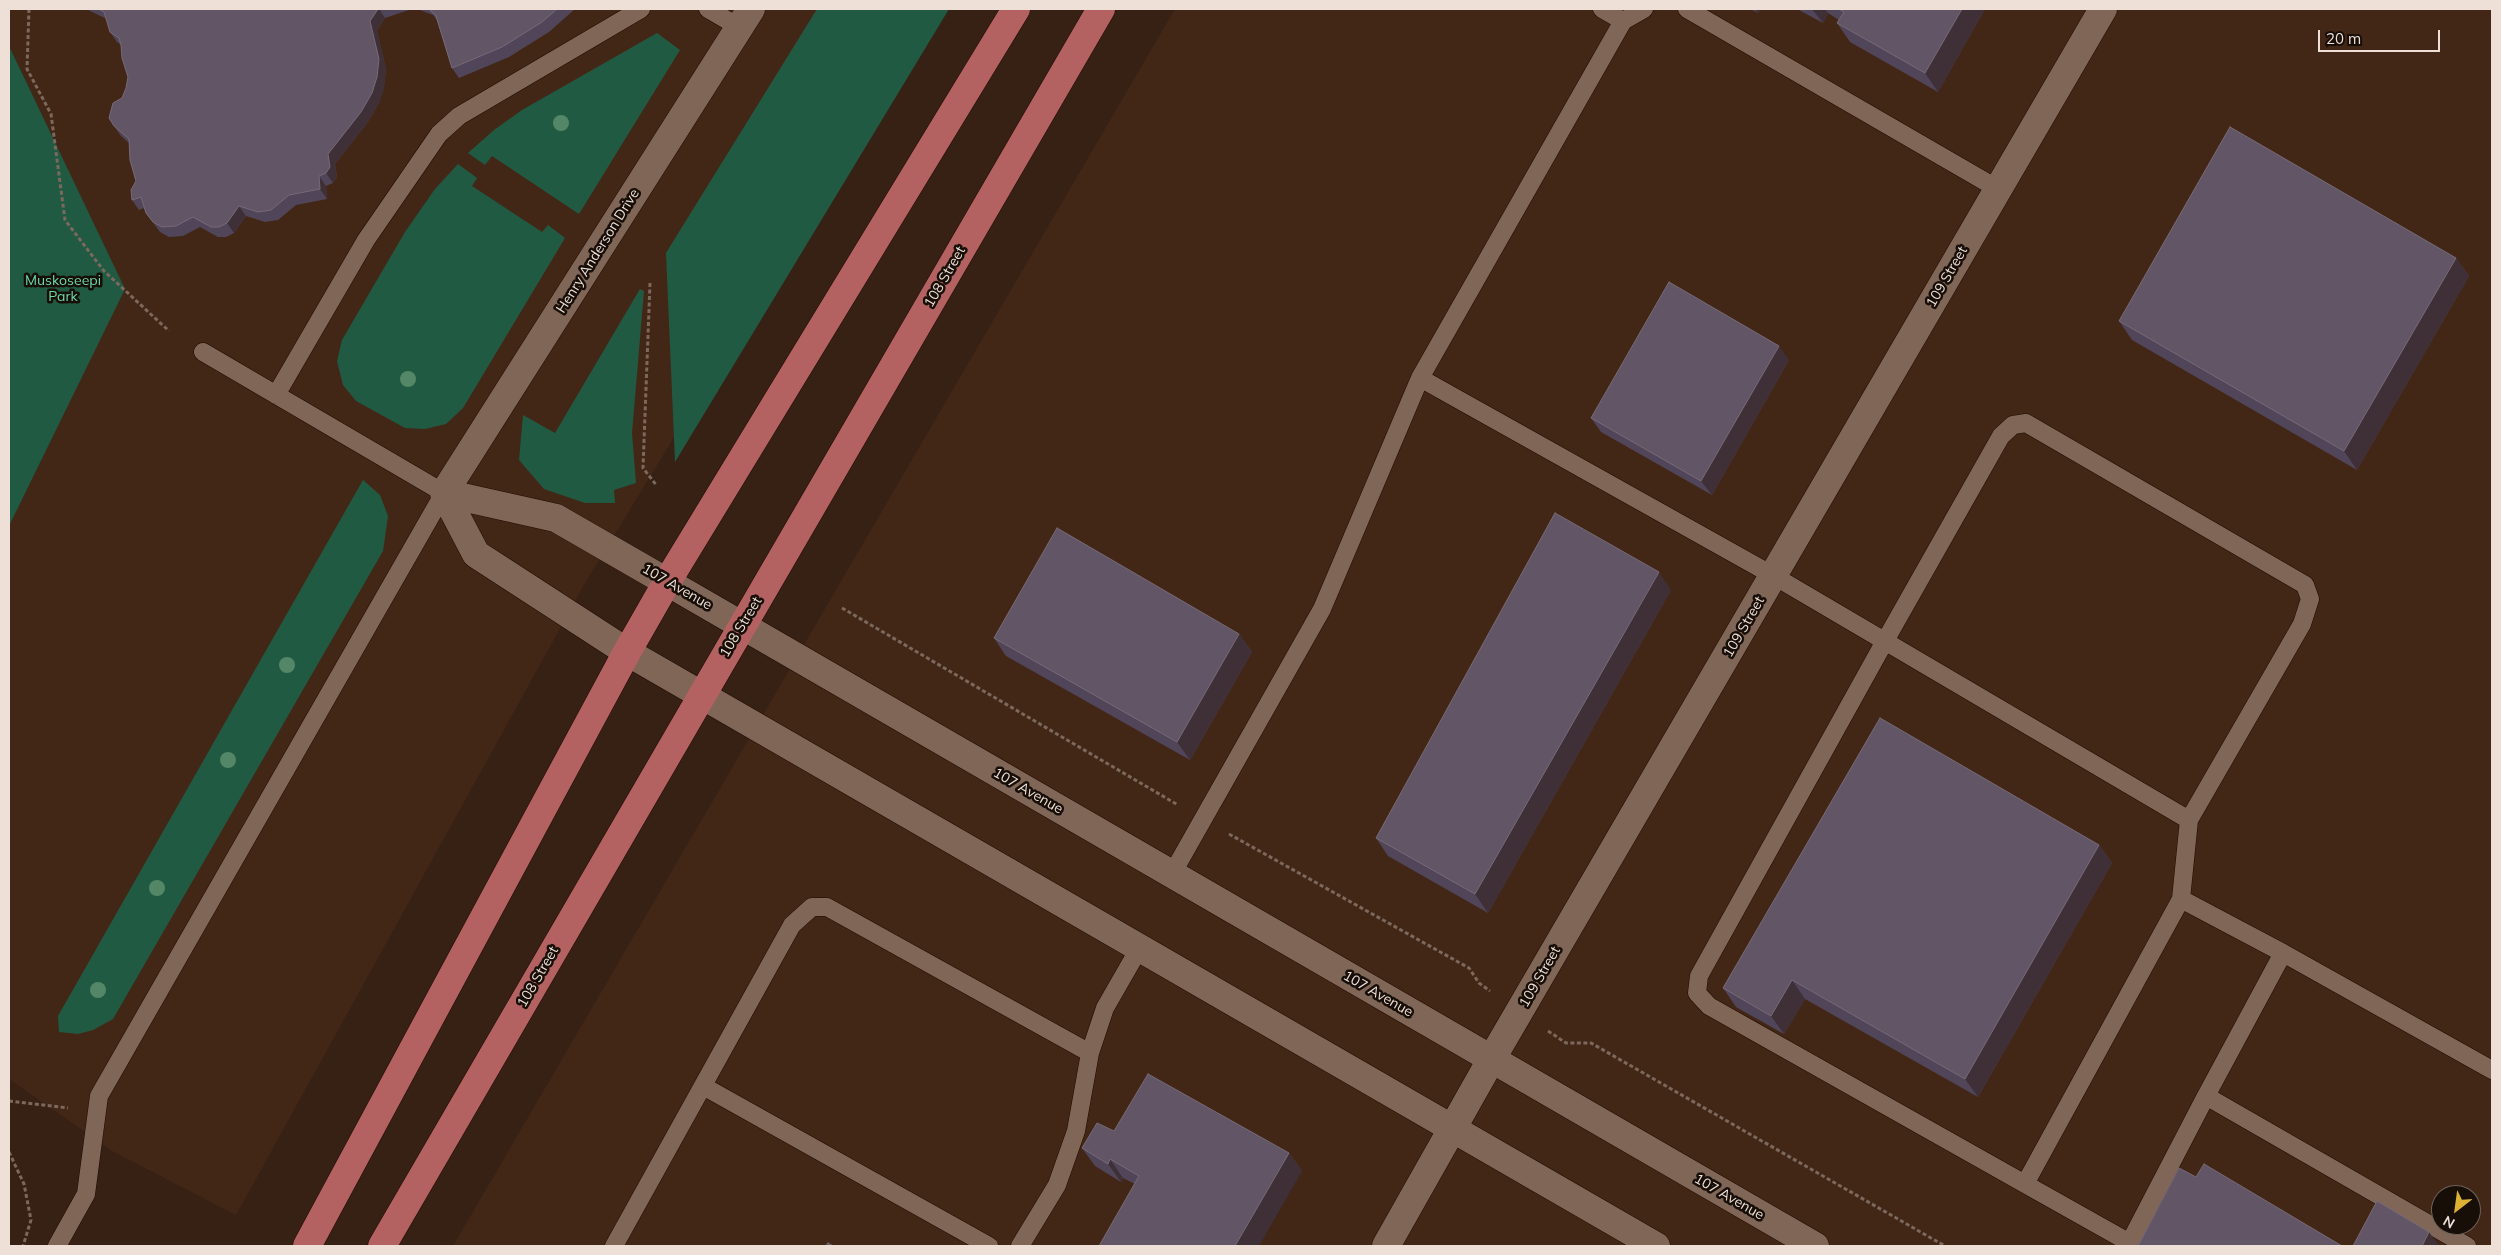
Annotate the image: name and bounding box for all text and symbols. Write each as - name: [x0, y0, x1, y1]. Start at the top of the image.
- scale bar: [2321, 20, 2444, 52]
- text: 20 m: [2326, 29, 2361, 48]
- street label: Henry Anderson Drive: [553, 186, 643, 316]
- street label: 108 Street: [921, 244, 969, 310]
- street label: 109 Street: [1923, 244, 1971, 310]
- park label: Muskoseepi Park: [25, 273, 101, 306]
- street label: 107 Avenue: [639, 560, 715, 614]
- street label: 108 Street: [716, 594, 766, 660]
- street label: 109 Street: [1720, 594, 1768, 660]
- street label: 107 Avenue: [990, 764, 1066, 818]
- street label: 108 Street: [514, 944, 562, 1010]
- street label: 109 Street: [1516, 944, 1564, 1010]
- street label: 107 Avenue: [1340, 967, 1416, 1021]
- street label: 107 Avenue: [1691, 1170, 1767, 1224]
- north arrow: [2431, 1185, 2481, 1235]
- text: N: [2440, 1212, 2458, 1233]

